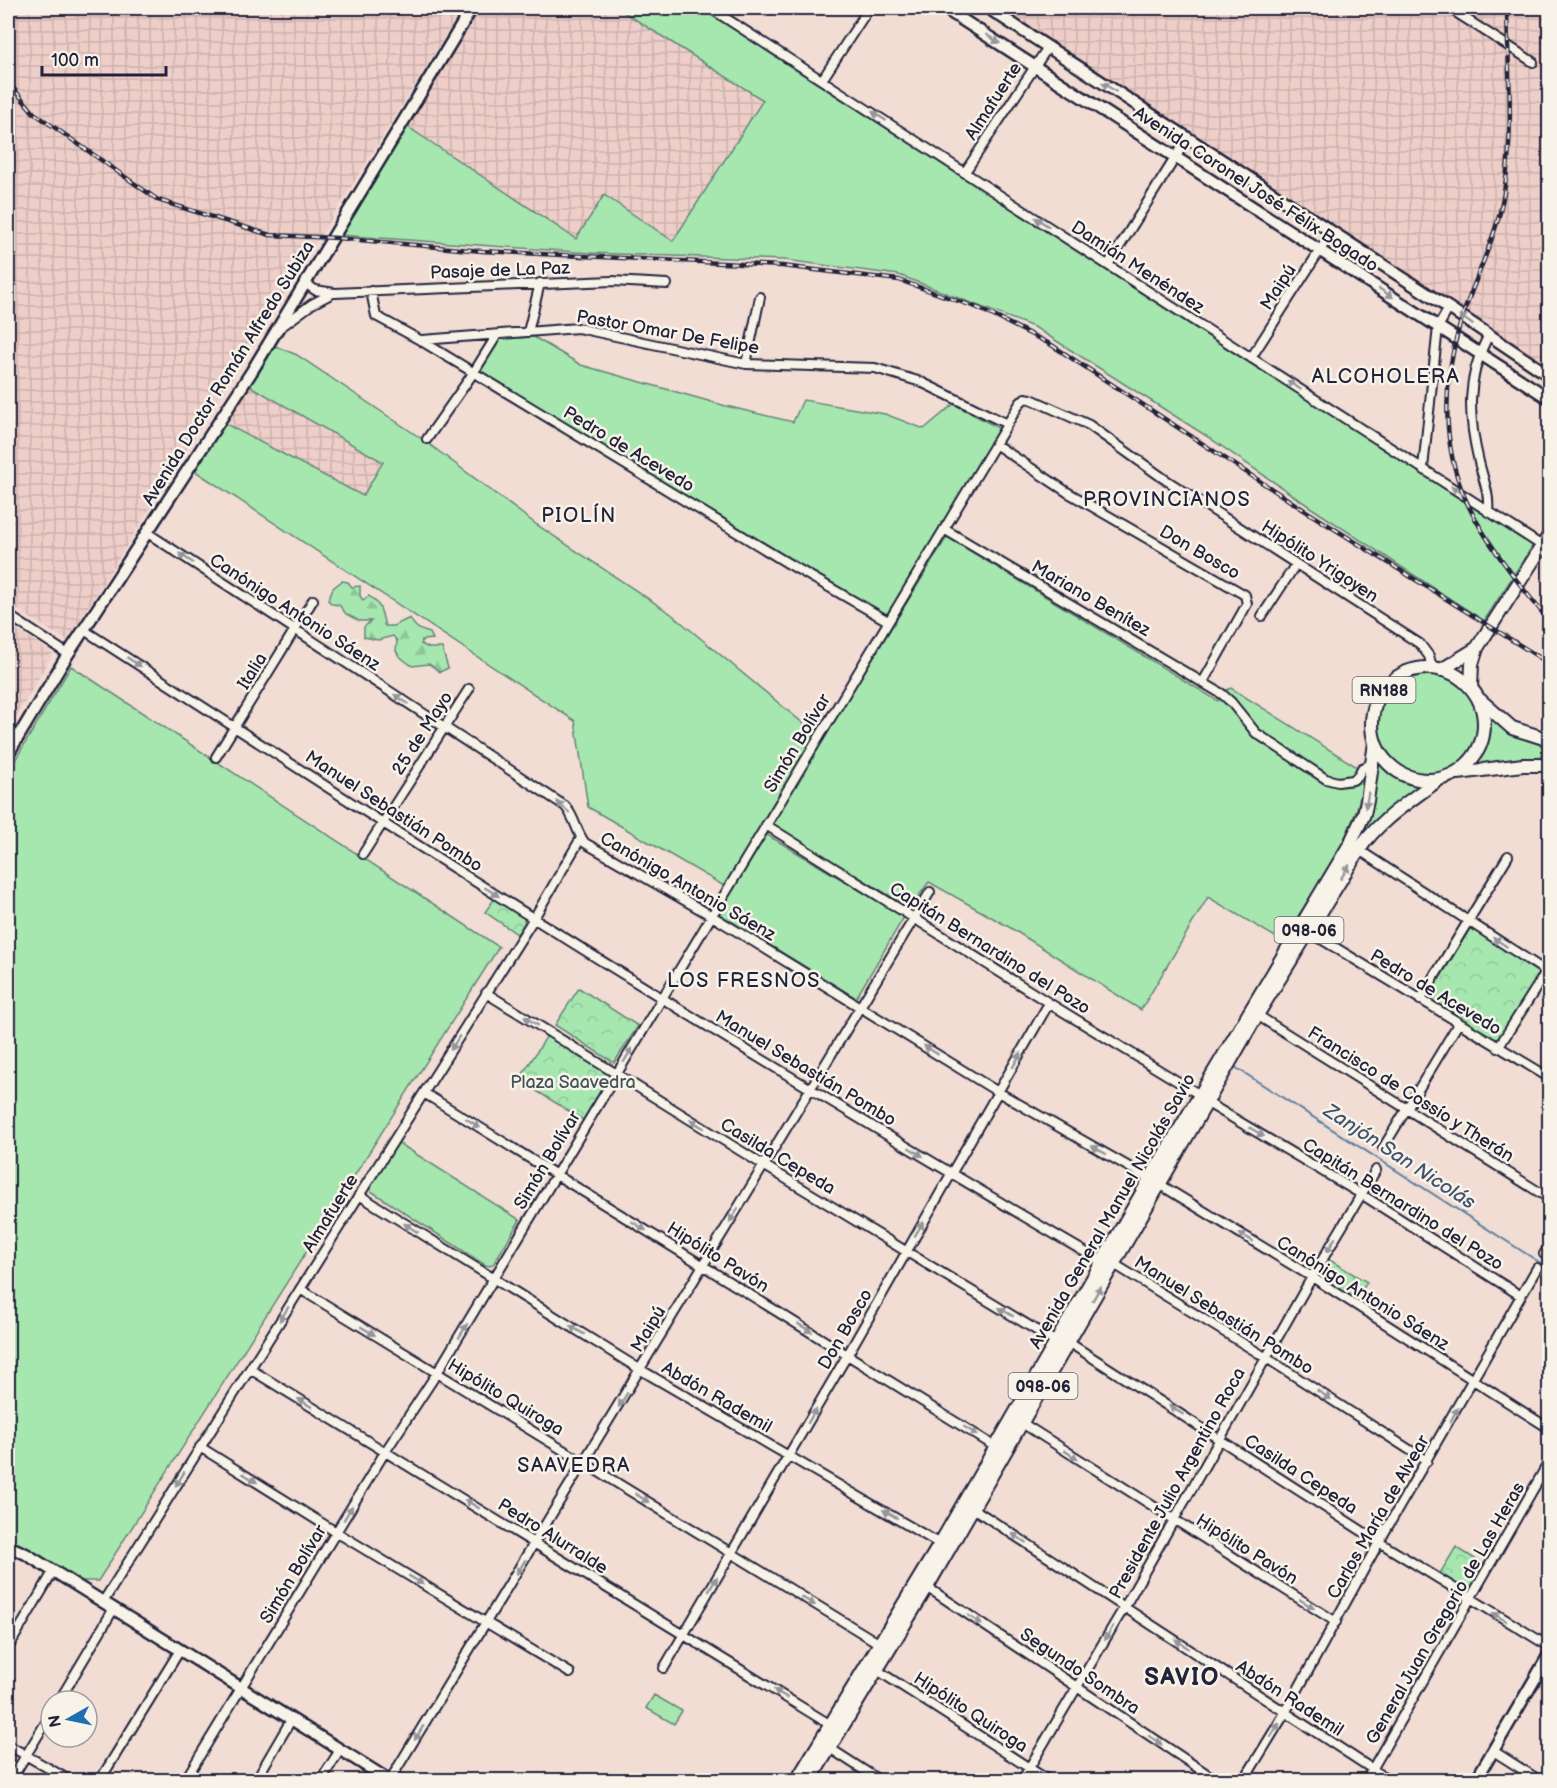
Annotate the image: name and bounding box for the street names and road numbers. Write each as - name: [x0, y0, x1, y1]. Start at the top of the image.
- street label: Almafuerte: [961, 58, 1026, 144]
- street label: Avenida Coronel José Félix Bogado: [1129, 102, 1382, 277]
- street label: Damián Menéndez: [1067, 217, 1208, 318]
- street label: Avenida Doctor Román Alfredo Subiza: [138, 237, 319, 509]
- street label: Pasaje de La Paz: [430, 258, 571, 283]
- street label: Maipú: [1256, 261, 1301, 314]
- street label: Pastor Omar De Felipe: [575, 306, 761, 359]
- street label: Pedro de Acevedo: [559, 402, 698, 497]
- street label: Hipólito Yrigoyen: [1258, 516, 1382, 607]
- street label: Don Bosco: [1156, 521, 1244, 584]
- street label: Canónigo Antonio Sáenz: [205, 549, 384, 676]
- street label: Mariano Benítez: [1028, 556, 1154, 641]
- street label: Italia: [233, 649, 272, 693]
- road number: RN188: [1352, 677, 1416, 703]
- street label: 25 de Mayo: [388, 688, 457, 779]
- street label: Simón Bolívar: [760, 690, 835, 796]
- street label: Manuel Sebastián Pombo: [301, 746, 486, 877]
- street label: Canónigo Antonio Sáenz: [596, 828, 780, 946]
- street label: Capitán Bernardino del Pozo: [885, 878, 1094, 1019]
- road number: 098-06: [1274, 917, 1344, 943]
- street label: Pedro de Acevedo: [1366, 945, 1505, 1040]
- street label: Manuel Sebastián Pombo: [712, 1006, 900, 1131]
- street label: Francisco de Cossío y Therán: [1304, 1022, 1518, 1167]
- street label: Avenida General Manuel Nicolás Savio: [1025, 1070, 1200, 1353]
- street label: Simón Bolívar: [510, 1107, 585, 1213]
- street label: Casilda Cepeda: [716, 1114, 839, 1199]
- street label: Capitán Bernardino del Pozo: [1298, 1134, 1507, 1275]
- street label: Almafuerte: [298, 1170, 363, 1256]
- street label: Hipólito Pavón: [663, 1218, 772, 1297]
- street label: Canónigo Antonio Sáenz: [1273, 1232, 1453, 1355]
- street label: Manuel Sebastián Pombo: [1130, 1252, 1317, 1379]
- street label: Don Bosco: [814, 1285, 877, 1373]
- street label: Maipú: [627, 1302, 670, 1356]
- street label: Hipólito Quiroga: [444, 1355, 568, 1440]
- street label: Abdón Rademil: [658, 1357, 776, 1437]
- street label: Presidente Julio Argentino Roca: [1105, 1364, 1250, 1602]
- road number: 098-06: [1008, 1373, 1078, 1399]
- street label: Casilda Cepeda: [1240, 1430, 1361, 1519]
- street label: Carlos María de Alvear: [1323, 1431, 1434, 1603]
- street label: General Juan Gregorio de Las Heras: [1362, 1478, 1529, 1748]
- street label: Pedro Alurralde: [494, 1494, 612, 1579]
- street label: Hipólito Pavón: [1192, 1510, 1301, 1589]
- street label: Simón Bolívar: [256, 1521, 331, 1627]
- street label: Segundo Sombra: [1016, 1624, 1144, 1719]
- street label: Abdón Rademil: [1232, 1656, 1347, 1741]
- street label: Hipólito Quiroga: [910, 1668, 1032, 1757]

